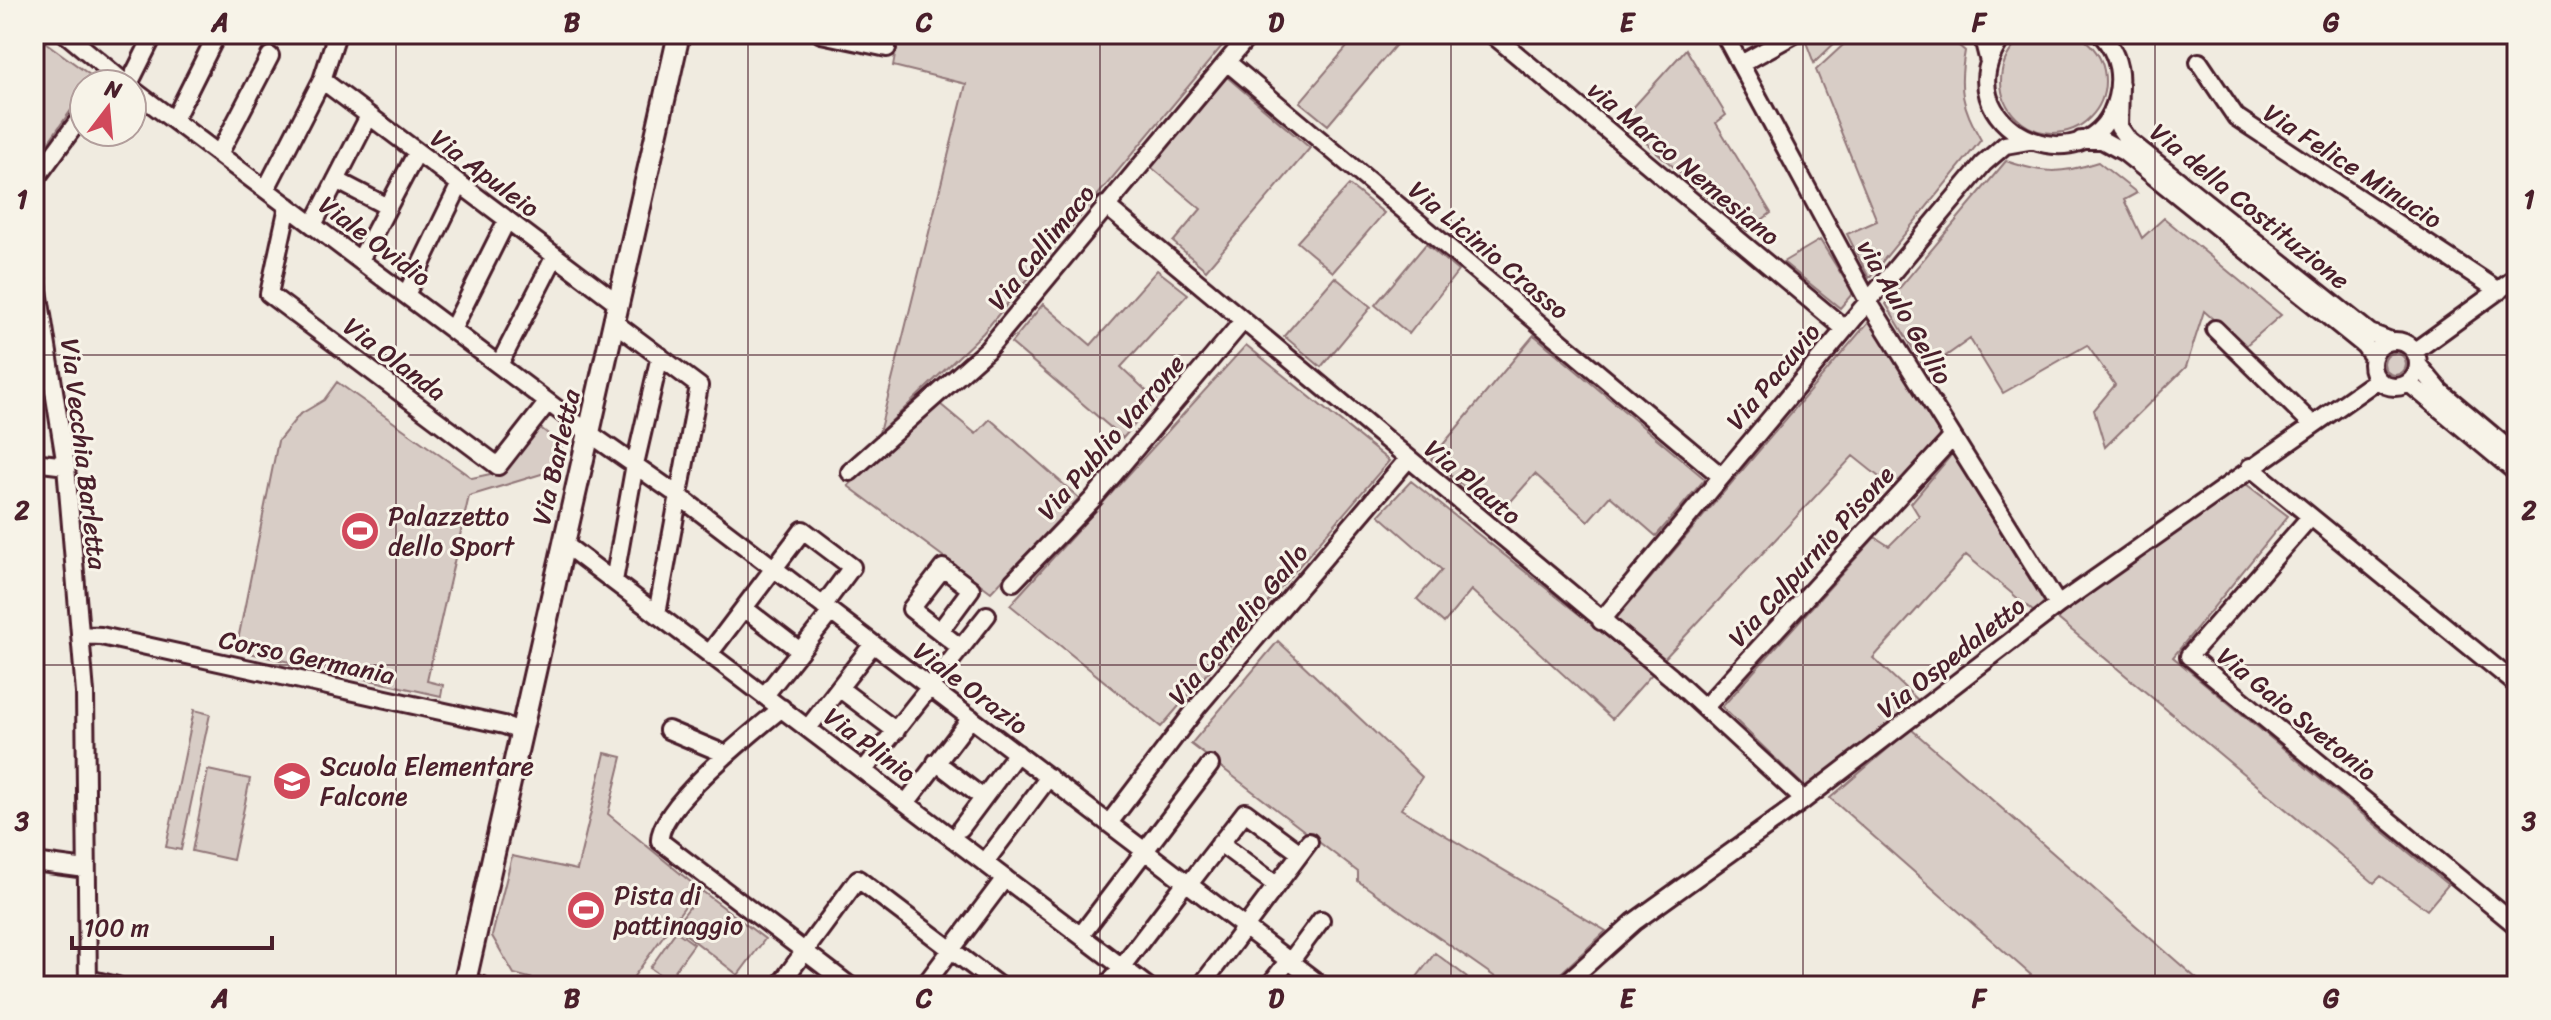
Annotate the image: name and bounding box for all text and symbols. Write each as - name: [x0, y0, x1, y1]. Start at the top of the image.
- text: A: [210, 0, 229, 45]
- text: B: [564, 0, 581, 45]
- text: C: [915, 0, 933, 45]
- text: D: [1268, 0, 1284, 45]
- text: E: [1620, 0, 1637, 45]
- text: F: [1971, 0, 1988, 45]
- text: G: [2323, 0, 2340, 45]
- north arrow: [68, 68, 148, 148]
- text: N: [100, 68, 127, 110]
- street label: via Marco Nemesiano: [1577, 68, 1791, 258]
- street label: Via Felice Minucio: [2254, 91, 2452, 242]
- street label: Via della Costituzione: [2139, 110, 2361, 302]
- street label: Via Apuleio: [420, 116, 550, 230]
- street label: Via Licinio Crasso: [1398, 168, 1580, 332]
- street label: Via Callimaco: [975, 173, 1107, 321]
- text: 1: [16, 176, 28, 222]
- text: 1: [2523, 176, 2535, 222]
- street label: Viale Ovidio: [308, 183, 442, 299]
- street label: via Aulo Gellio: [1845, 230, 1965, 394]
- street label: Via Olanda: [333, 304, 457, 414]
- street label: Via Pacuvio: [1714, 311, 1832, 440]
- street label: Via Vecchia Barletta: [47, 336, 121, 573]
- street label: Via Publio Varrone: [1025, 343, 1197, 531]
- street label: Via Barletta: [518, 384, 594, 529]
- street label: Via Plauto: [1414, 427, 1532, 537]
- street label: Via Calpurnio Pisone: [1716, 454, 1906, 658]
- text: 2: [13, 487, 30, 533]
- text: 2: [2520, 487, 2537, 533]
- place label: Palazzetto dello Sport: [388, 493, 515, 569]
- sports icon: Palazzetto dello Sport: [339, 510, 381, 552]
- street label: Via Cornelio Gallo: [1156, 532, 1320, 716]
- street label: Via Ospedaletto: [1866, 584, 2036, 730]
- street label: Corso Germania: [215, 616, 399, 698]
- street label: Viale Orazio: [903, 629, 1039, 747]
- street label: Via Gaio Svetonio: [2206, 634, 2388, 794]
- street label: Via Plinio: [814, 695, 926, 795]
- place label: Scuola Elementare Falcone: [320, 743, 534, 819]
- school or university icon: Scuola Elementare Falcone: [271, 760, 313, 802]
- text: 3: [14, 798, 30, 844]
- text: 3: [2521, 798, 2537, 844]
- place label: Pista di pattinaggio: [613, 872, 743, 948]
- sports icon: Pista di pattinaggio: [565, 889, 607, 931]
- scale bar: [72, 900, 272, 950]
- text: 100 m: [84, 907, 149, 949]
- text: A: [210, 975, 229, 1020]
- text: B: [564, 975, 581, 1020]
- text: C: [915, 975, 933, 1020]
- text: D: [1268, 975, 1284, 1020]
- text: E: [1620, 975, 1637, 1020]
- text: F: [1971, 975, 1988, 1020]
- text: G: [2323, 975, 2340, 1020]

